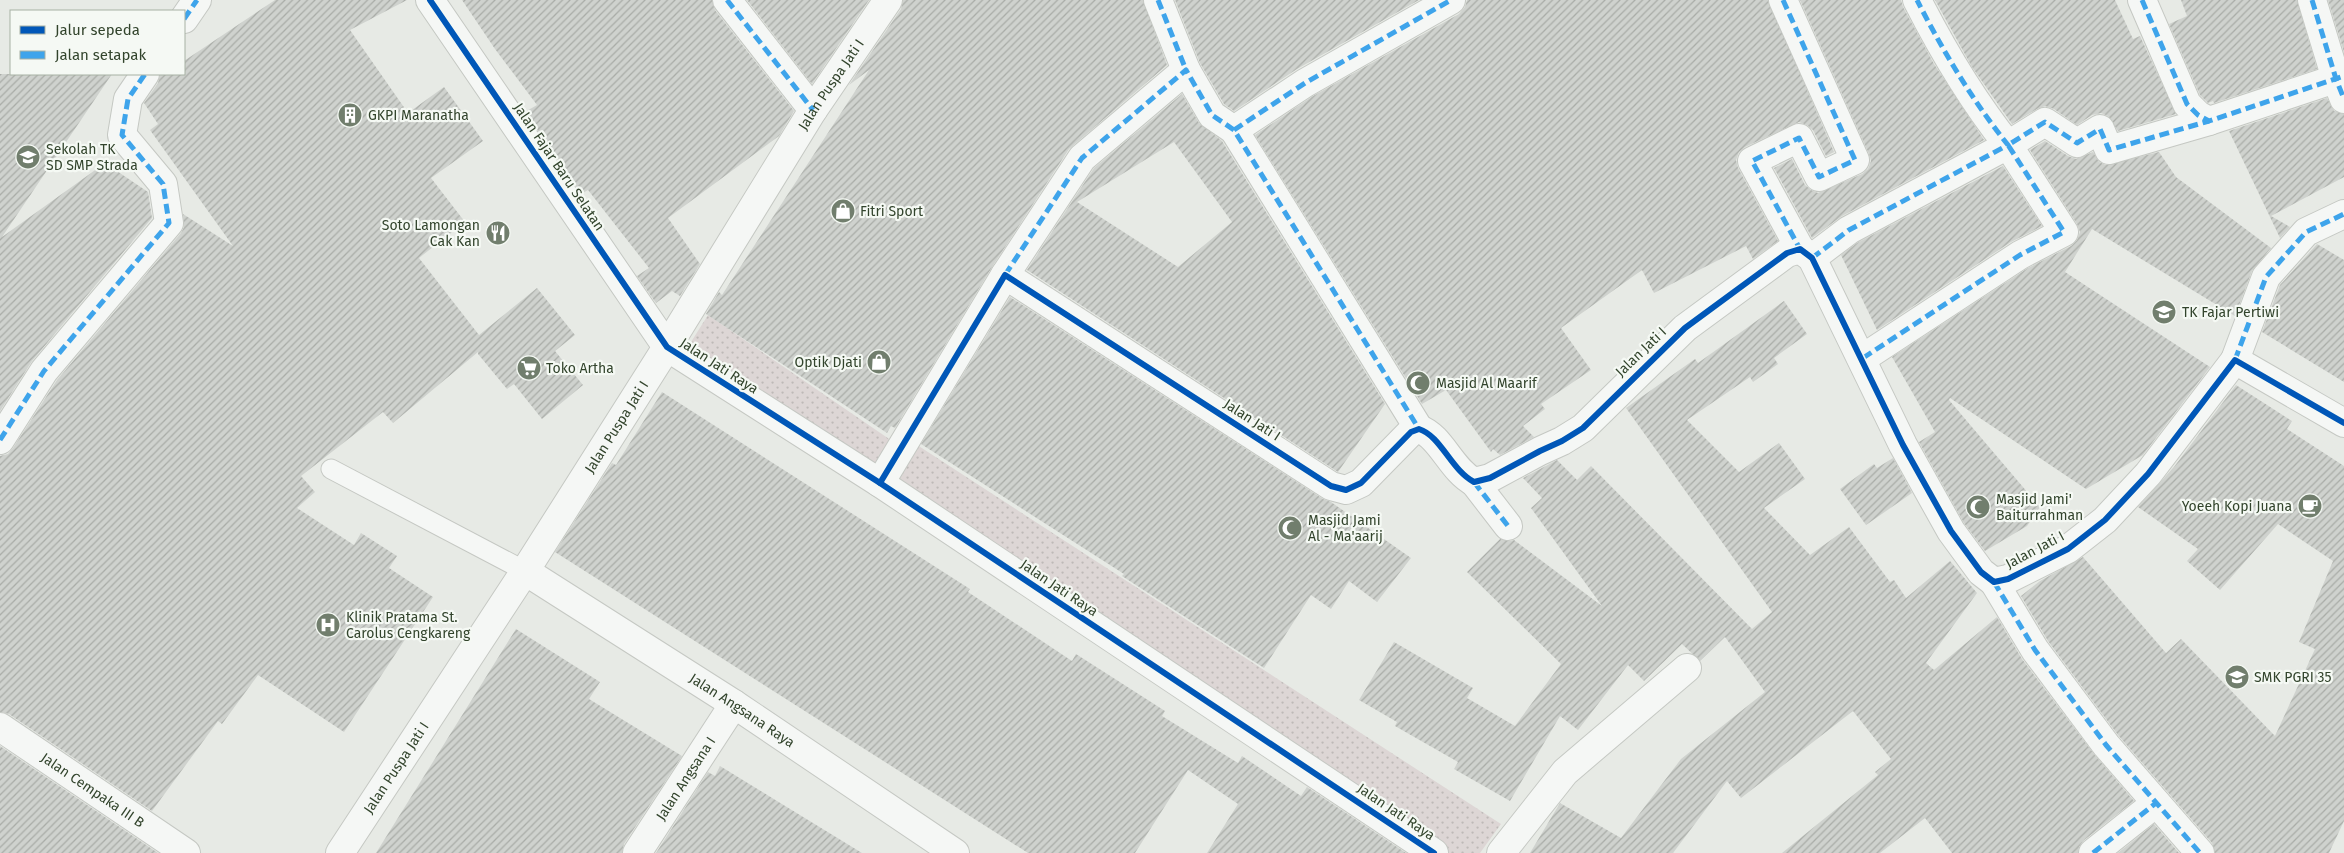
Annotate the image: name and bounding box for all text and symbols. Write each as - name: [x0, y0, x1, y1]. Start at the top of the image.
- legend: [10, 10, 185, 75]
- text: Jalur sepeda: [55, 21, 140, 39]
- street label: Jalan Puspa Jati I: [794, 36, 867, 133]
- text: Jalan setapak: [55, 46, 146, 64]
- street label: Jalan Fajar Baru Selatan: [510, 100, 608, 234]
- building icon: GKPI Maranatha: [337, 102, 363, 128]
- place label: GKPI Maranatha: [368, 107, 469, 124]
- place label: Sekolah TK SD SMP Strada: [46, 141, 138, 174]
- school or university icon: Sekolah TK SD SMP Strada: [15, 144, 41, 170]
- shop icon: Fitri Sport: [830, 198, 856, 224]
- place label: Fitri Sport: [860, 203, 924, 220]
- place label: Soto Lamongan Cak Kan: [382, 217, 480, 250]
- restaurant icon: Soto Lamongan Cak Kan: [485, 220, 511, 246]
- school or university icon: TK Fajar Pertiwi: [2151, 299, 2177, 325]
- place label: TK Fajar Pertiwi: [2182, 304, 2279, 321]
- street label: Jalan Jati I: [1612, 324, 1670, 380]
- street label: Jalan Jati Raya: [677, 334, 761, 398]
- shop icon: Optik Djati: [866, 349, 892, 375]
- place label: Optik Djati: [795, 354, 862, 371]
- supermarket icon: Toko Artha: [516, 355, 542, 381]
- place label: Toko Artha: [546, 360, 614, 377]
- mosque icon: Masjid Al Maarif: [1405, 370, 1431, 396]
- place label: Masjid Al Maarif: [1436, 375, 1538, 392]
- street label: Jalan Puspa Jati I: [581, 377, 652, 476]
- street label: Jalan Jati I: [1221, 395, 1283, 445]
- place label: Masjid Jami' Baiturrahman: [1996, 491, 2083, 524]
- cafe icon: Yoeeh Kopi Juana: [2297, 493, 2323, 519]
- mosque icon: Masjid Jami' Baiturrahman: [1965, 494, 1991, 520]
- place label: Yoeeh Kopi Juana: [2182, 498, 2292, 515]
- place label: Masjid Jami Al - Ma'aarij: [1308, 512, 1383, 545]
- mosque icon: Masjid Jami Al - Ma'aarij: [1277, 515, 1303, 541]
- street label: Jalan Jati I: [2003, 527, 2067, 573]
- street label: Jalan Jati Raya: [1017, 556, 1101, 620]
- place label: Klinik Pratama St. Carolus Cengkareng: [346, 609, 471, 642]
- hospital icon: Klinik Pratama St. Carolus Cengkareng: [315, 612, 341, 638]
- school or university icon: SMK PGRI 35: [2224, 664, 2250, 690]
- street label: Jalan Angsana Raya: [686, 669, 798, 751]
- place label: SMK PGRI 35: [2254, 669, 2332, 686]
- street label: Jalan Puspa Jati I: [360, 719, 432, 817]
- street label: Jalan Angsana I: [652, 733, 719, 824]
- street label: Jalan Cempaka III B: [38, 749, 148, 831]
- street label: Jalan Jati Raya: [1354, 780, 1438, 844]

